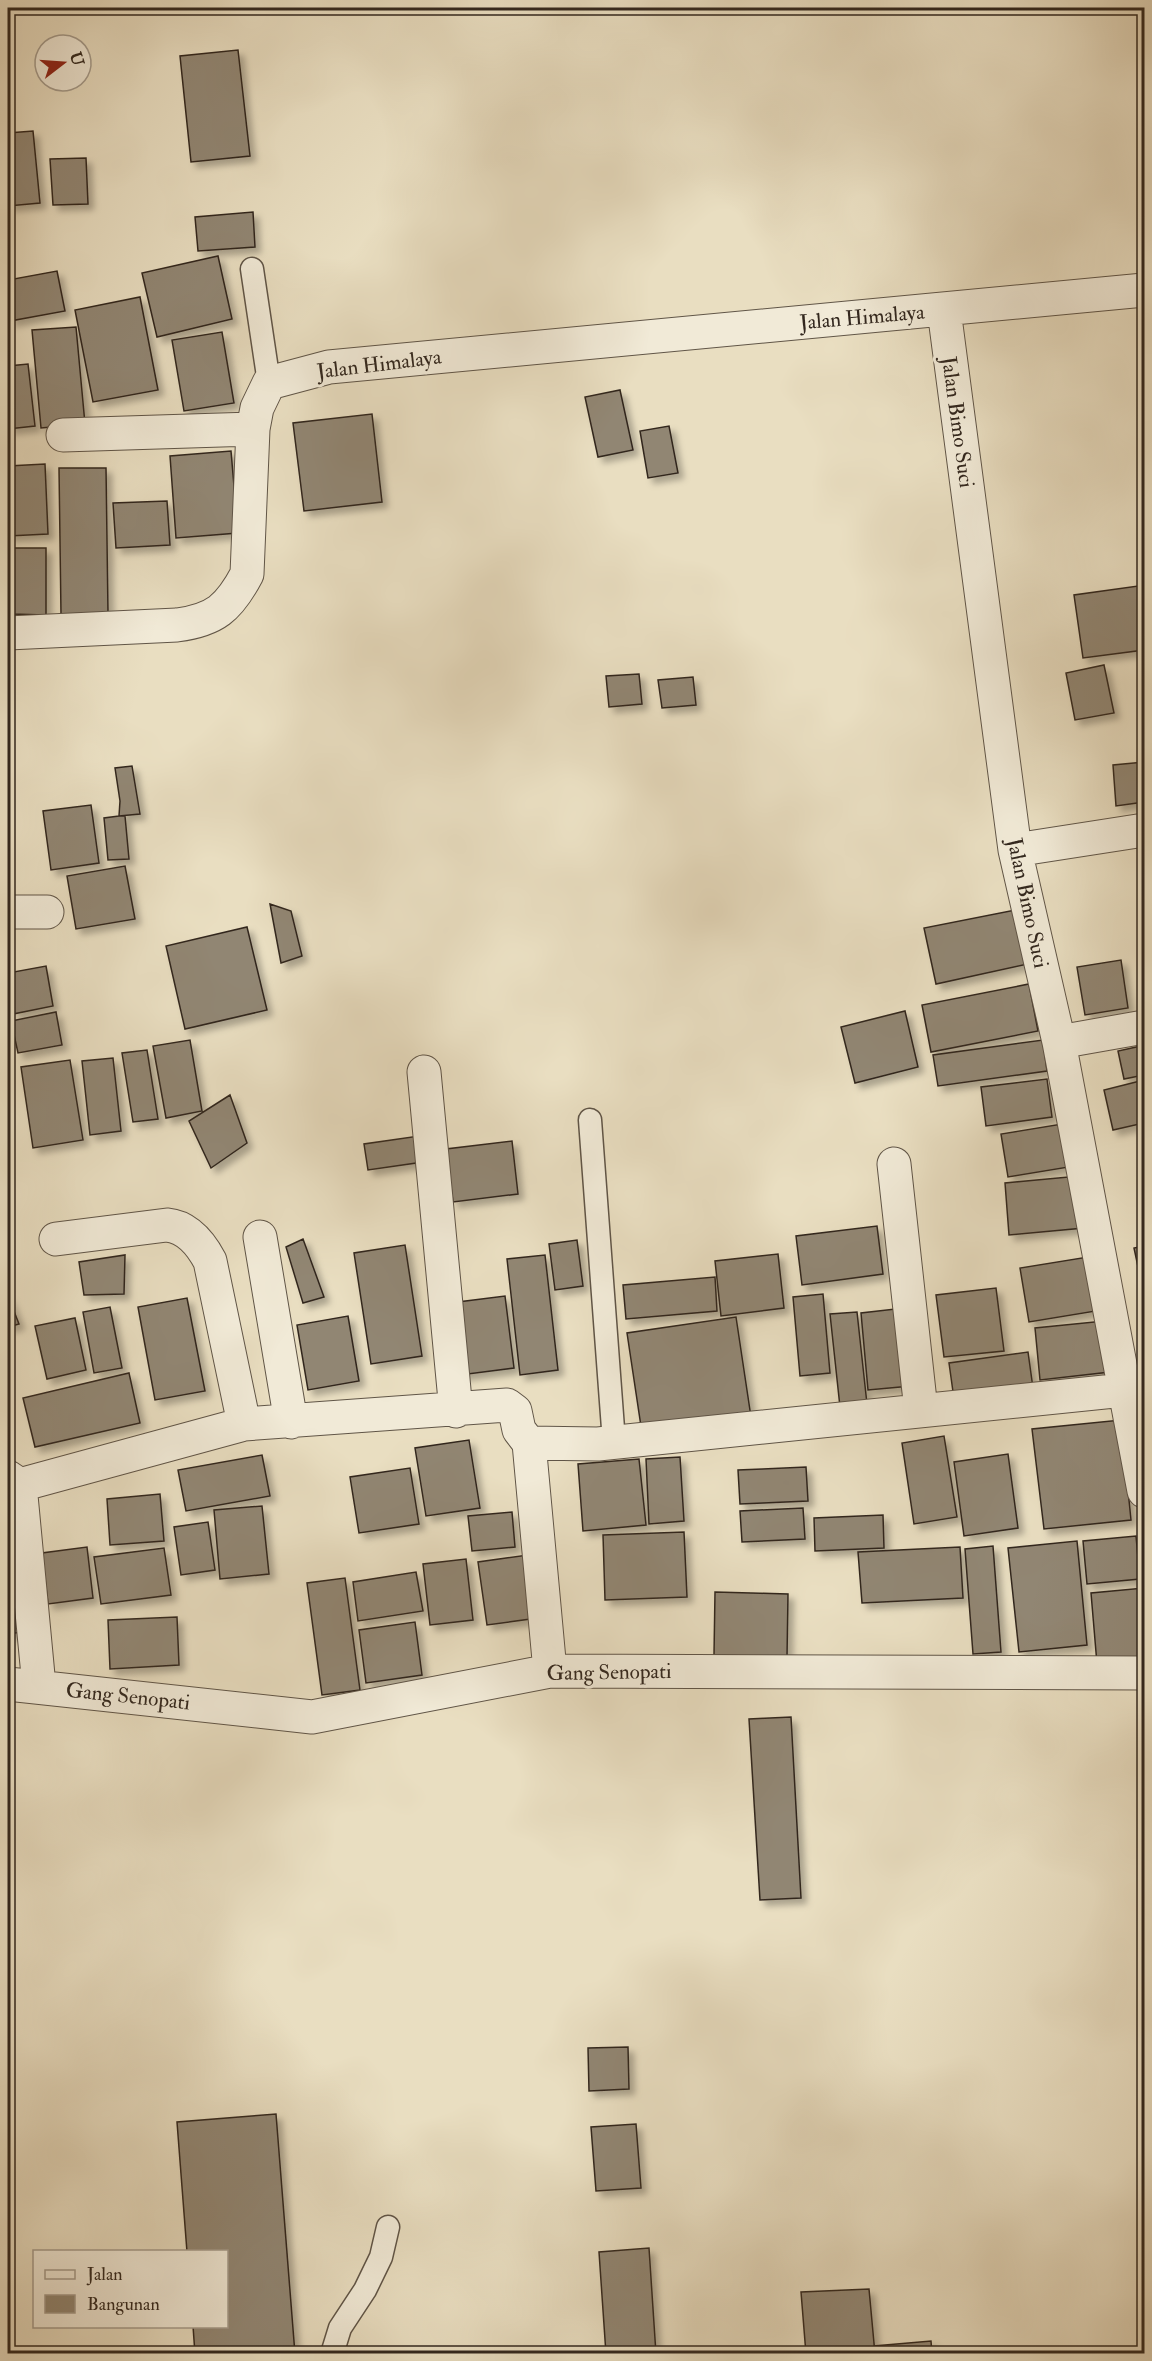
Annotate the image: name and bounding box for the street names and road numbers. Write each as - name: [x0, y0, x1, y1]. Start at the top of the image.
- street label: Jalan Himalaya: [797, 299, 926, 336]
- street label: Jalan Himalaya: [314, 343, 443, 386]
- street label: Jalan Bimo Suci: [935, 354, 980, 490]
- street label: Jalan Bimo Suci: [1000, 835, 1055, 971]
- street label: Gang Senopati: [546, 1658, 672, 1687]
- street label: Gang Senopati: [64, 1677, 192, 1716]

